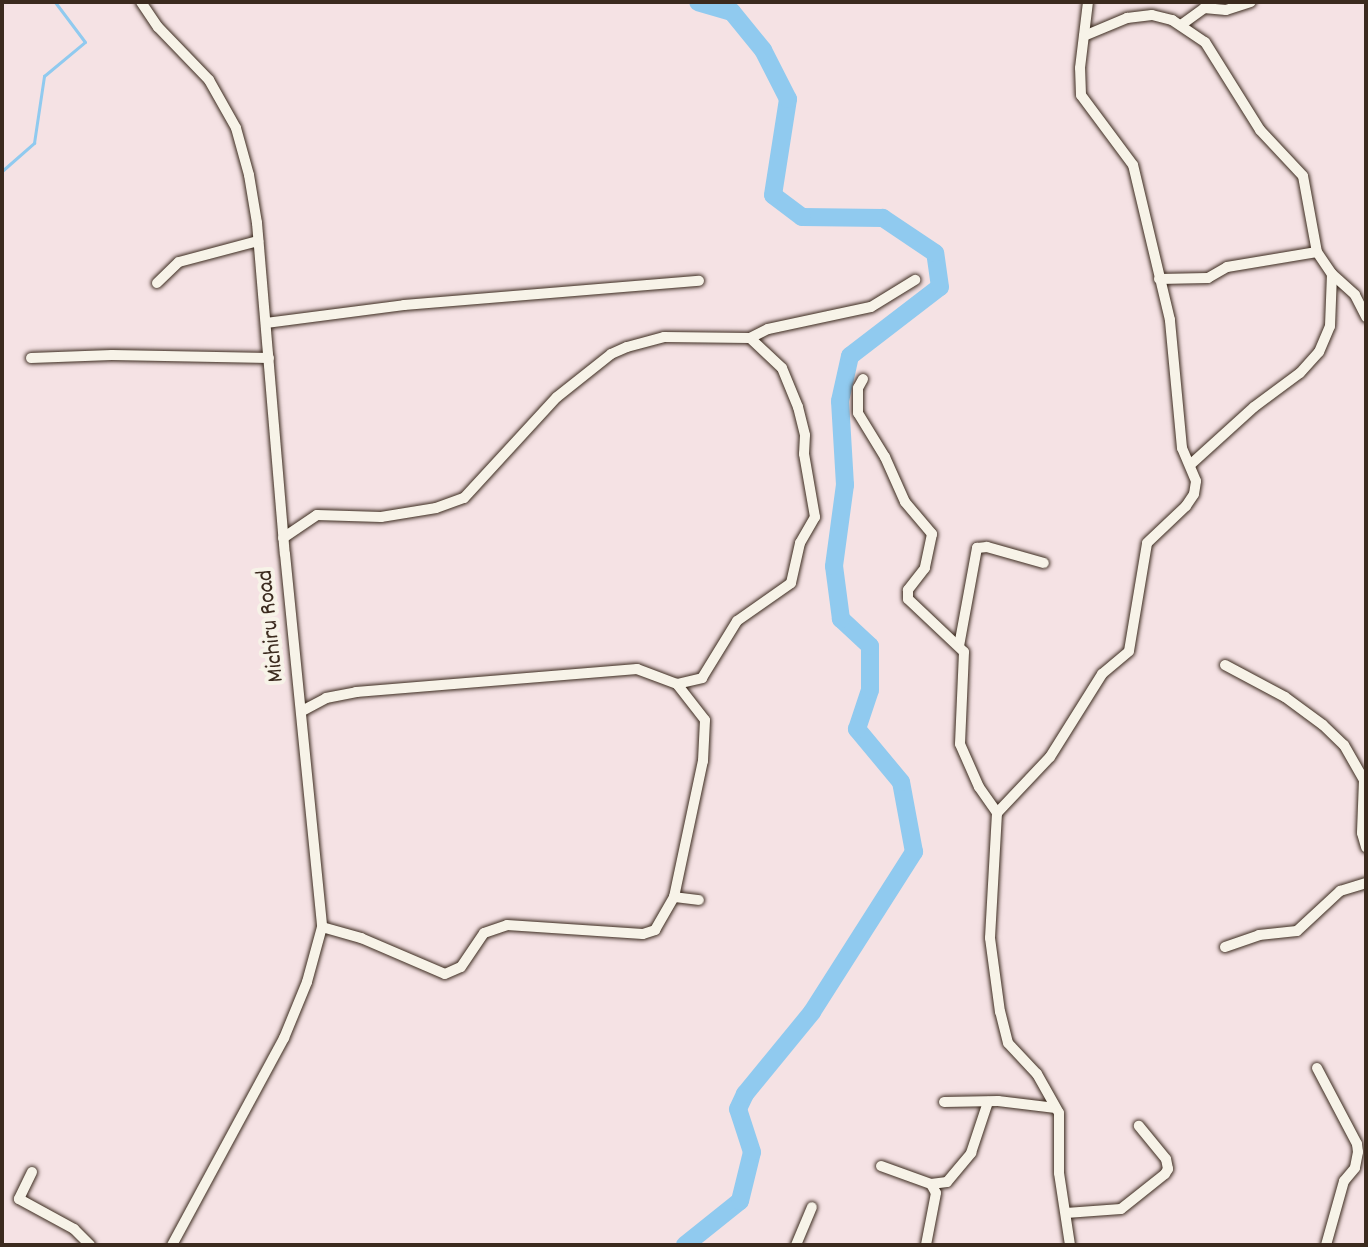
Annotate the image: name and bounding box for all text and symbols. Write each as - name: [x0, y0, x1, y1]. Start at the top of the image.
- street label: Michiru Road: [252, 568, 292, 684]

